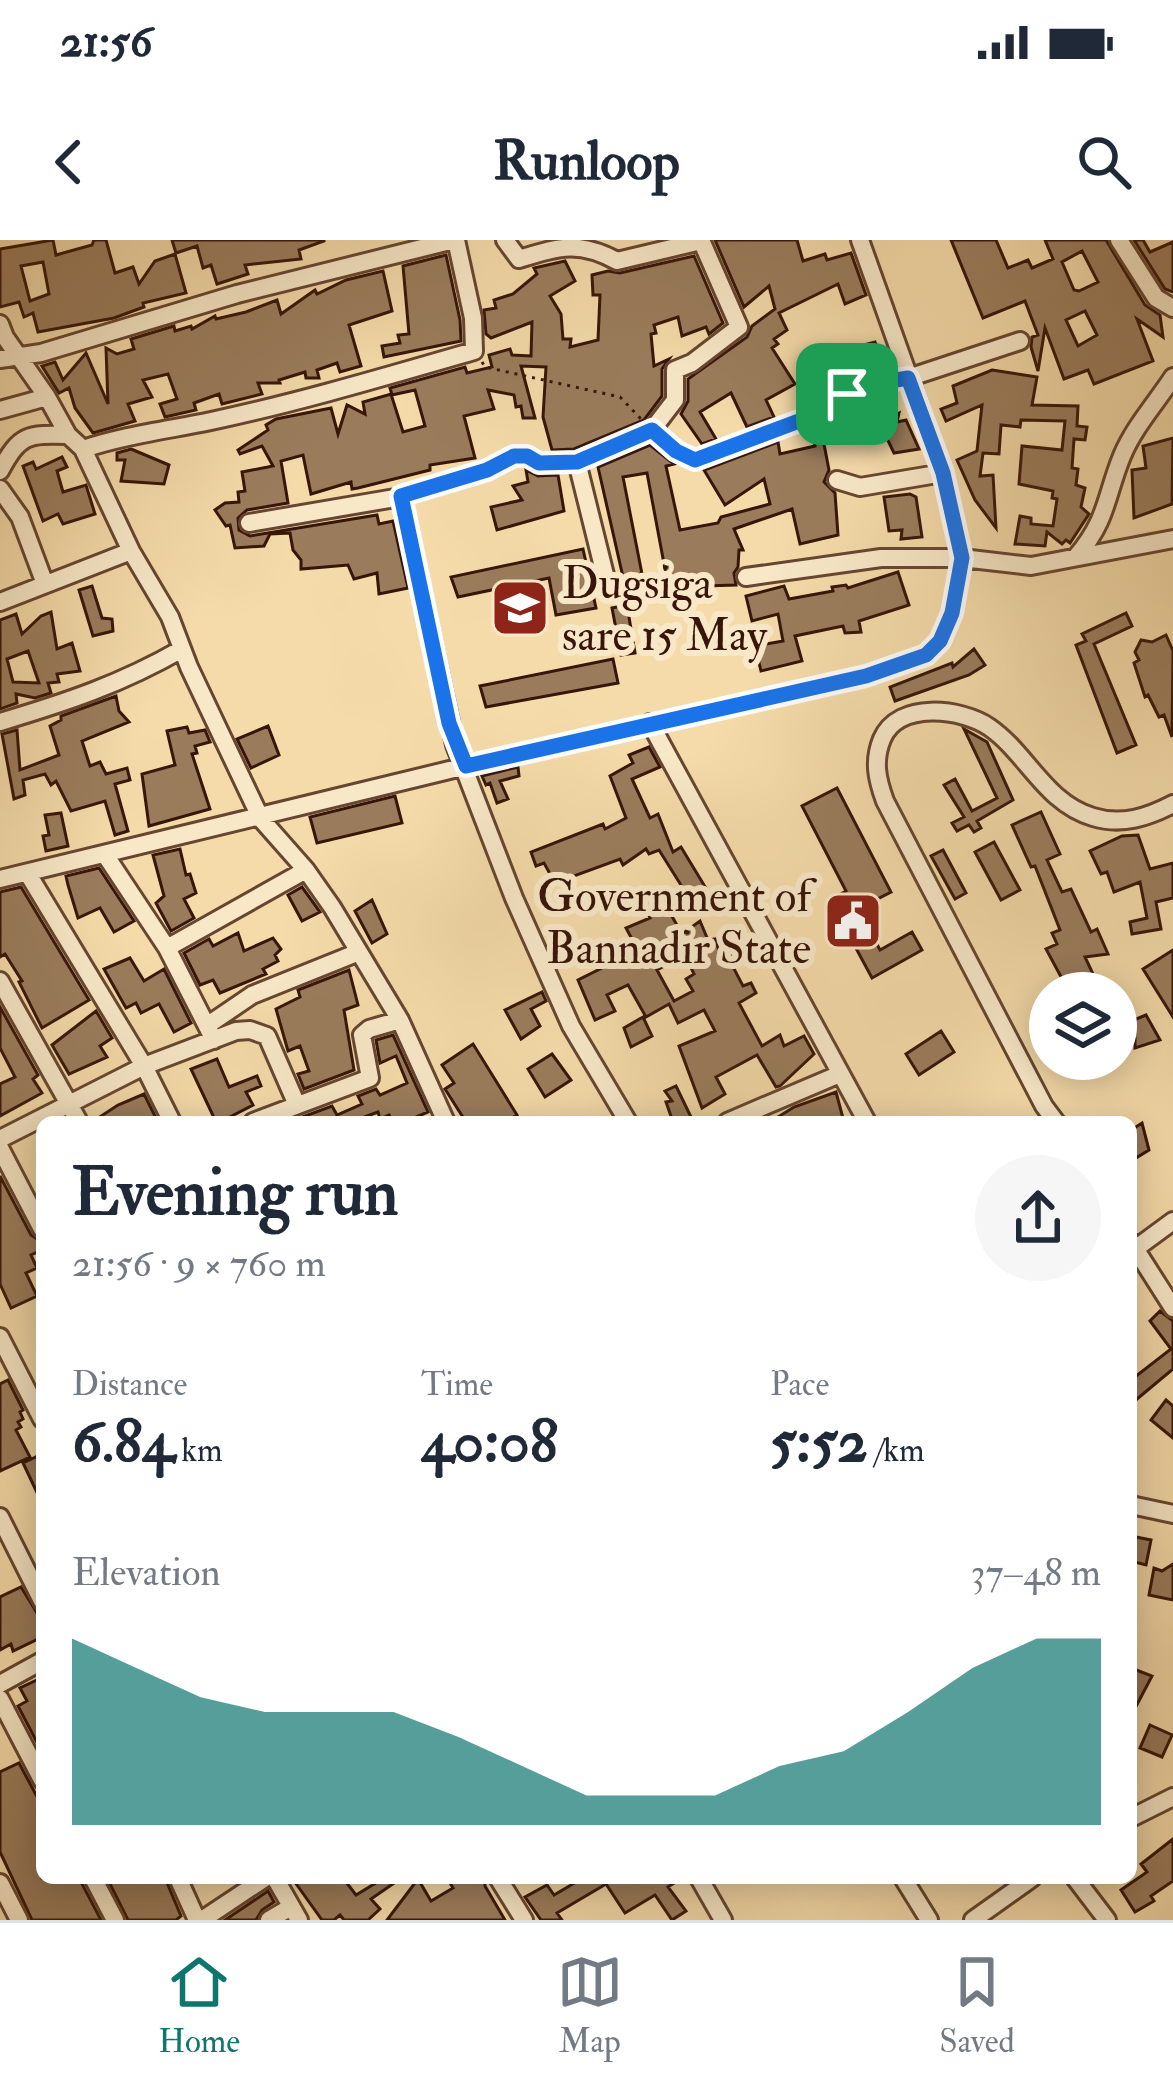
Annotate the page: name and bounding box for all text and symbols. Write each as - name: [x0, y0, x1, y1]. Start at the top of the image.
- text: 21:56: [60, 14, 152, 70]
- text: Runloop: [493, 128, 680, 196]
- icon: back: [36, 129, 102, 195]
- icon: search: [1071, 129, 1137, 195]
- pin: [796, 343, 898, 445]
- icon: arrive: [814, 361, 880, 427]
- place label: Dugsiga sare 15 May: [562, 556, 768, 664]
- school or university icon: Dugsiga sare 15 May: [489, 577, 551, 639]
- place label: Government of Bannadir State: [537, 869, 817, 977]
- public building icon: Government of Bannadir State: [822, 890, 884, 952]
- map controls: [1029, 972, 1137, 1080]
- button: layers: [1029, 972, 1137, 1080]
- text: Evening run: [72, 1152, 398, 1235]
- button: share: [975, 1155, 1101, 1281]
- text: 21:56 · 9 × 760 m: [72, 1239, 326, 1288]
- text: Distance: [72, 1364, 187, 1405]
- text: Time: [421, 1364, 493, 1405]
- text: Pace: [770, 1364, 829, 1405]
- text: 6.84: [72, 1405, 174, 1480]
- text: 40:08: [421, 1405, 558, 1480]
- text: 5:52: [770, 1405, 868, 1480]
- text: km: [174, 1430, 223, 1471]
- text: /km: [868, 1430, 925, 1471]
- text: Elevation: [72, 1548, 221, 1597]
- text: 37–48 m: [971, 1548, 1101, 1597]
- tab: Home: [158, 1949, 240, 2062]
- tab: Map: [557, 1949, 623, 2062]
- tab: Saved: [939, 1949, 1015, 2062]

